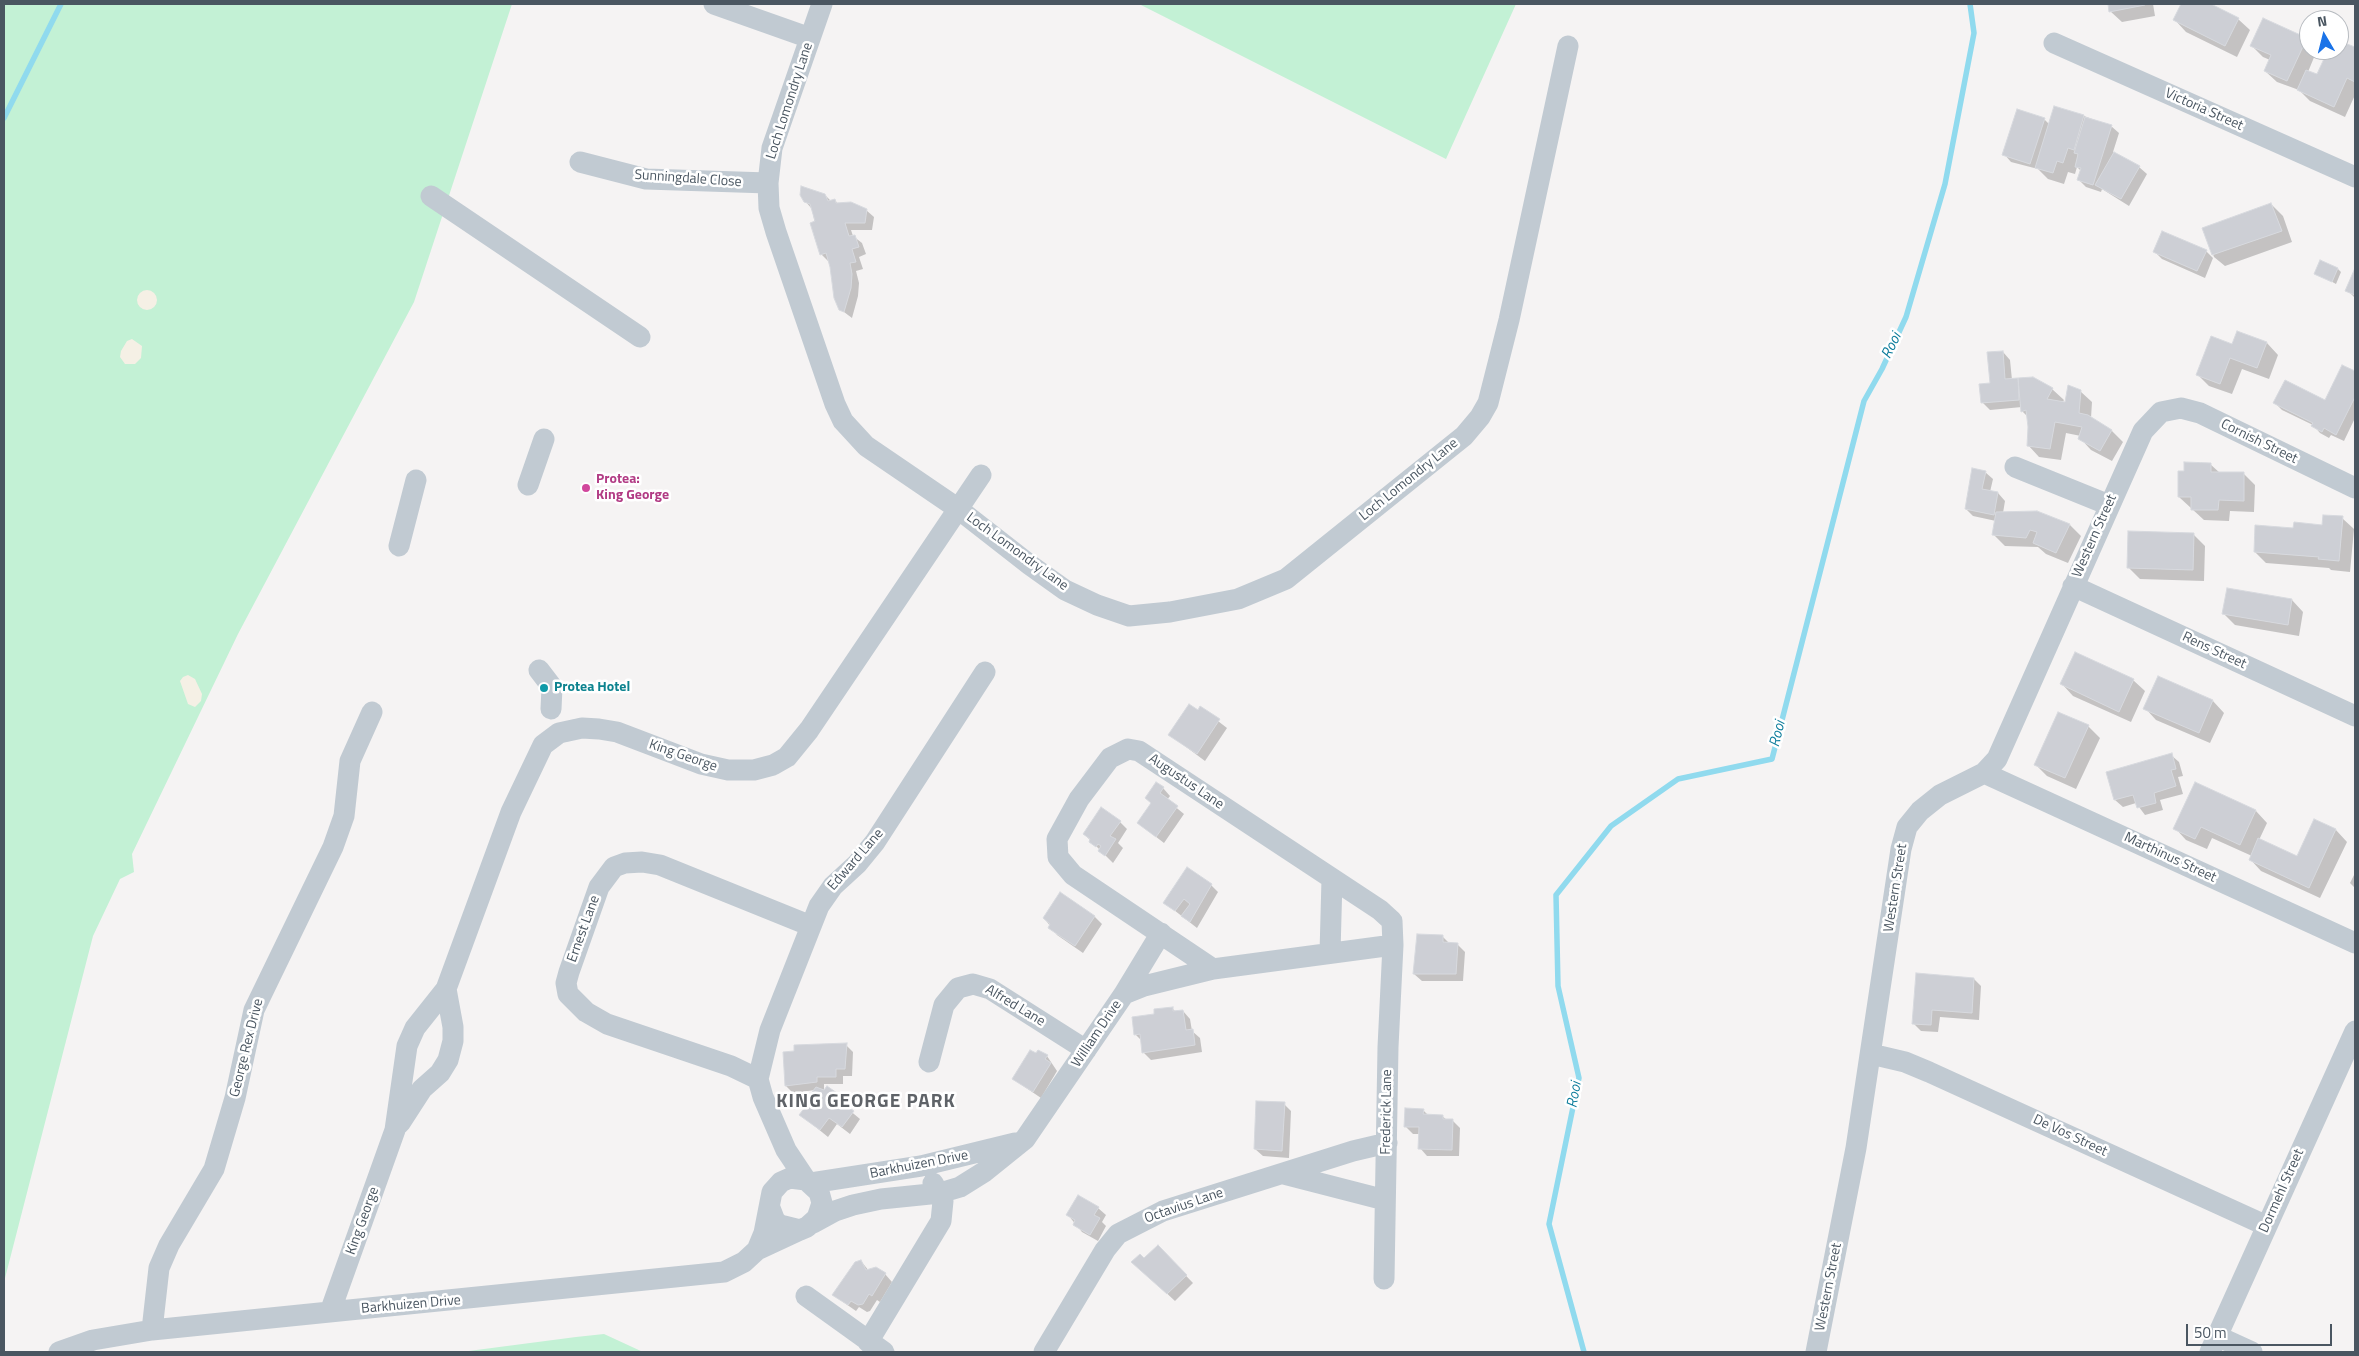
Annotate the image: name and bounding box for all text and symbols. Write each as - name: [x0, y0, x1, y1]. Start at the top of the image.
- north arrow: [2299, 10, 2349, 60]
- text: N: [2316, 10, 2328, 32]
- street label: Loch Lomondry Lane: [763, 40, 817, 162]
- street label: Victoria Street: [2162, 85, 2246, 135]
- street label: Sunningdale Close: [634, 167, 742, 191]
- water label: Rooi: [1878, 330, 1906, 362]
- street label: Cornish Street: [2218, 416, 2300, 468]
- street label: Loch Lomondry Lane: [1356, 435, 1462, 525]
- place label: Protea: King George: [596, 472, 669, 504]
- marker: Protea: King George: [580, 482, 592, 494]
- street label: Western Street: [2069, 492, 2121, 580]
- street label: Loch Lomondry Lane: [963, 509, 1071, 595]
- street label: Rens Street: [2179, 629, 2249, 673]
- place label: Protea Hotel: [554, 680, 630, 696]
- marker: Protea Hotel: [538, 682, 550, 694]
- water label: Rooi: [1766, 719, 1790, 749]
- street label: King George: [647, 737, 719, 775]
- street label: Augustus Lane: [1145, 751, 1227, 813]
- street label: Edward Lane: [825, 826, 887, 894]
- street label: Marthinus Street: [2121, 829, 2219, 887]
- street label: Western Street: [1881, 843, 1911, 933]
- street label: Ernest Lane: [564, 893, 604, 965]
- street label: Alfred Lane: [982, 982, 1048, 1030]
- street label: George Rex Drive: [227, 997, 267, 1099]
- street label: William Drive: [1068, 997, 1126, 1071]
- street label: Frederick Lane: [1378, 1069, 1396, 1155]
- water label: Rooi: [1564, 1080, 1586, 1110]
- district label: KING GEORGE PARK: [774, 1091, 958, 1113]
- street label: De Vos Street: [2030, 1111, 2110, 1161]
- street label: Dormehl Street: [2256, 1146, 2308, 1236]
- street label: Barkhuizen Drive: [868, 1147, 970, 1183]
- street label: King George: [343, 1185, 383, 1257]
- street label: Octavius Lane: [1142, 1185, 1226, 1227]
- street label: Western Street: [1812, 1242, 1846, 1332]
- street label: Barkhuizen Drive: [361, 1292, 461, 1318]
- scale bar: [2189, 1314, 2335, 1346]
- text: 50 m: [2194, 1321, 2227, 1344]

